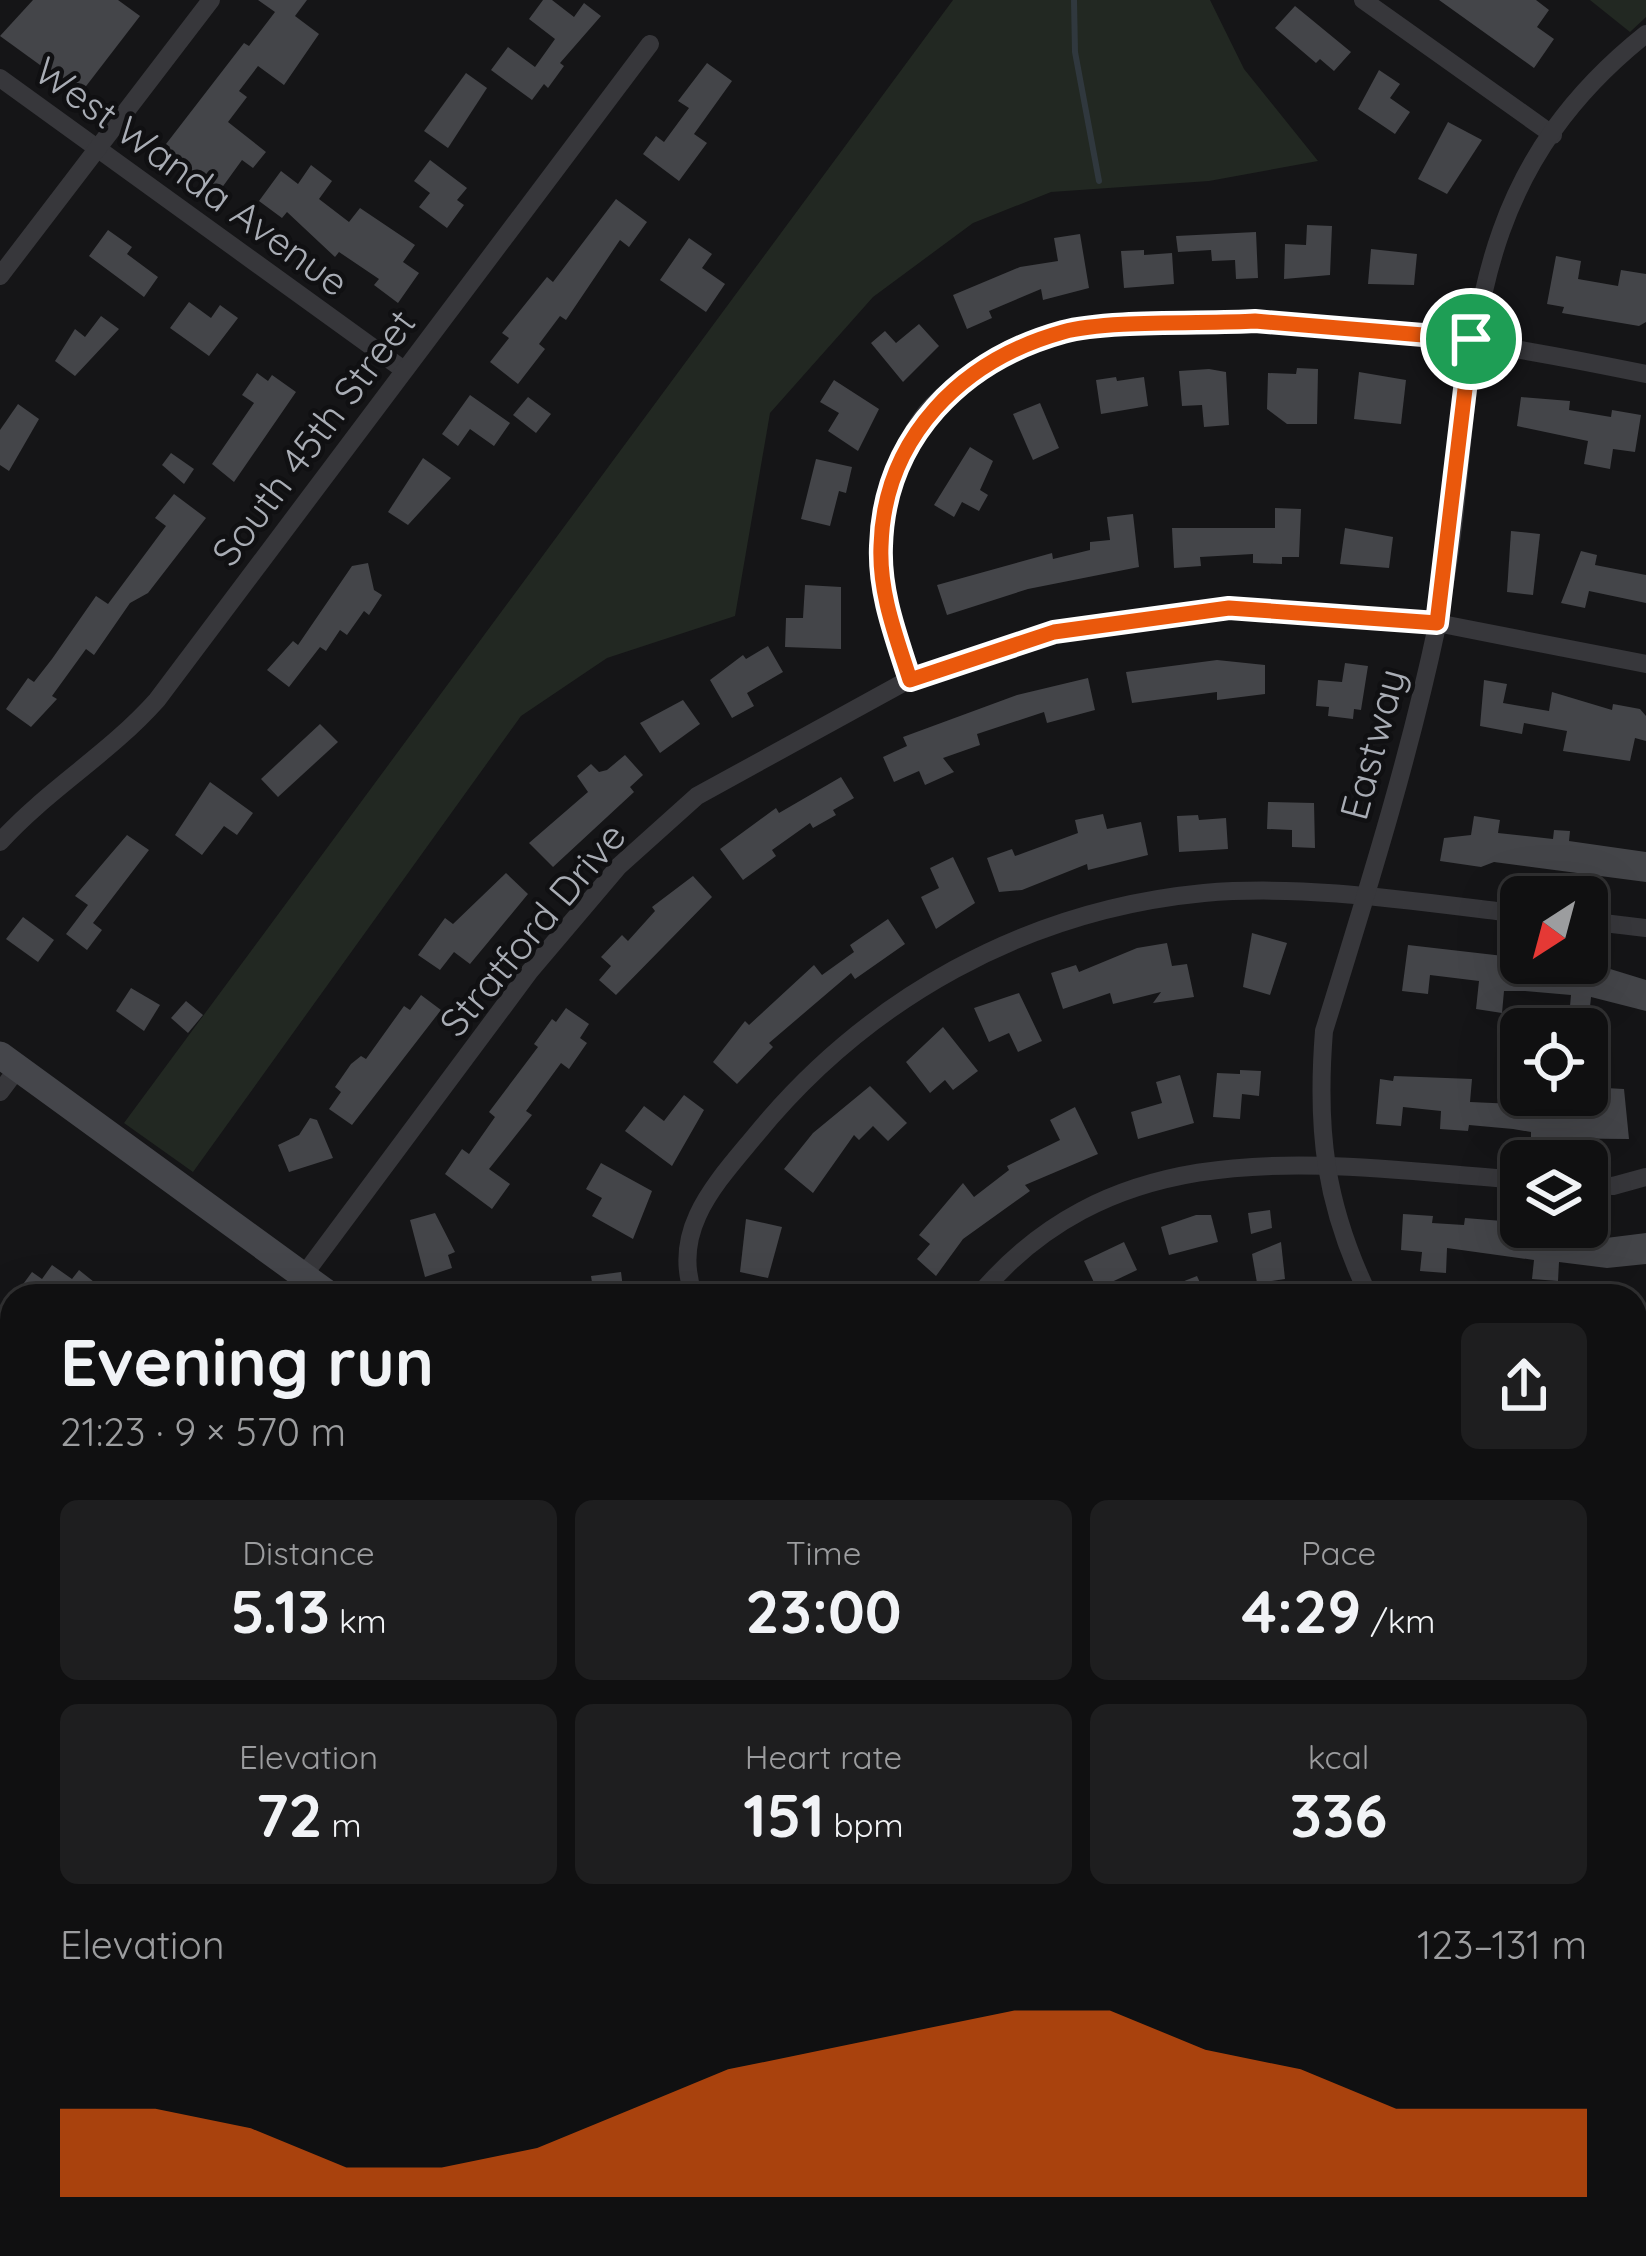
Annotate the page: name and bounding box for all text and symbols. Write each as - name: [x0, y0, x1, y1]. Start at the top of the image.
- street label: West Wanda Avenue: [25, 46, 359, 306]
- pin: [1420, 288, 1522, 390]
- street label: South 45th Street: [201, 299, 425, 575]
- icon: arrive: [1438, 306, 1504, 372]
- street label: Eastway: [1328, 663, 1416, 825]
- street label: Stratford Drive: [428, 812, 636, 1046]
- north arrow: [1500, 876, 1608, 984]
- map controls: [1500, 876, 1608, 1248]
- button: locate: [1500, 1008, 1608, 1116]
- button: layers: [1500, 1140, 1608, 1248]
- text: Evening run: [60, 1320, 434, 1403]
- button: share: [1461, 1323, 1587, 1449]
- text: 21:23 · 9 × 570 m: [60, 1407, 346, 1456]
- text: Distance: [242, 1532, 375, 1573]
- text: Time: [786, 1532, 861, 1573]
- text: Pace: [1301, 1532, 1376, 1573]
- text: 5.13: [230, 1573, 330, 1648]
- text: 23:00: [745, 1573, 902, 1648]
- text: 4:29: [1242, 1573, 1361, 1648]
- text: km: [330, 1600, 387, 1641]
- text: /km: [1361, 1600, 1435, 1641]
- text: Elevation: [239, 1736, 378, 1777]
- text: Heart rate: [745, 1736, 902, 1777]
- text: kcal: [1308, 1736, 1369, 1777]
- text: 72: [255, 1777, 322, 1852]
- text: 151: [743, 1777, 825, 1852]
- text: 336: [1290, 1777, 1387, 1852]
- text: m: [322, 1804, 362, 1845]
- text: bpm: [825, 1804, 904, 1845]
- text: Elevation: [60, 1920, 224, 1969]
- text: 123–131 m: [1417, 1920, 1587, 1969]

